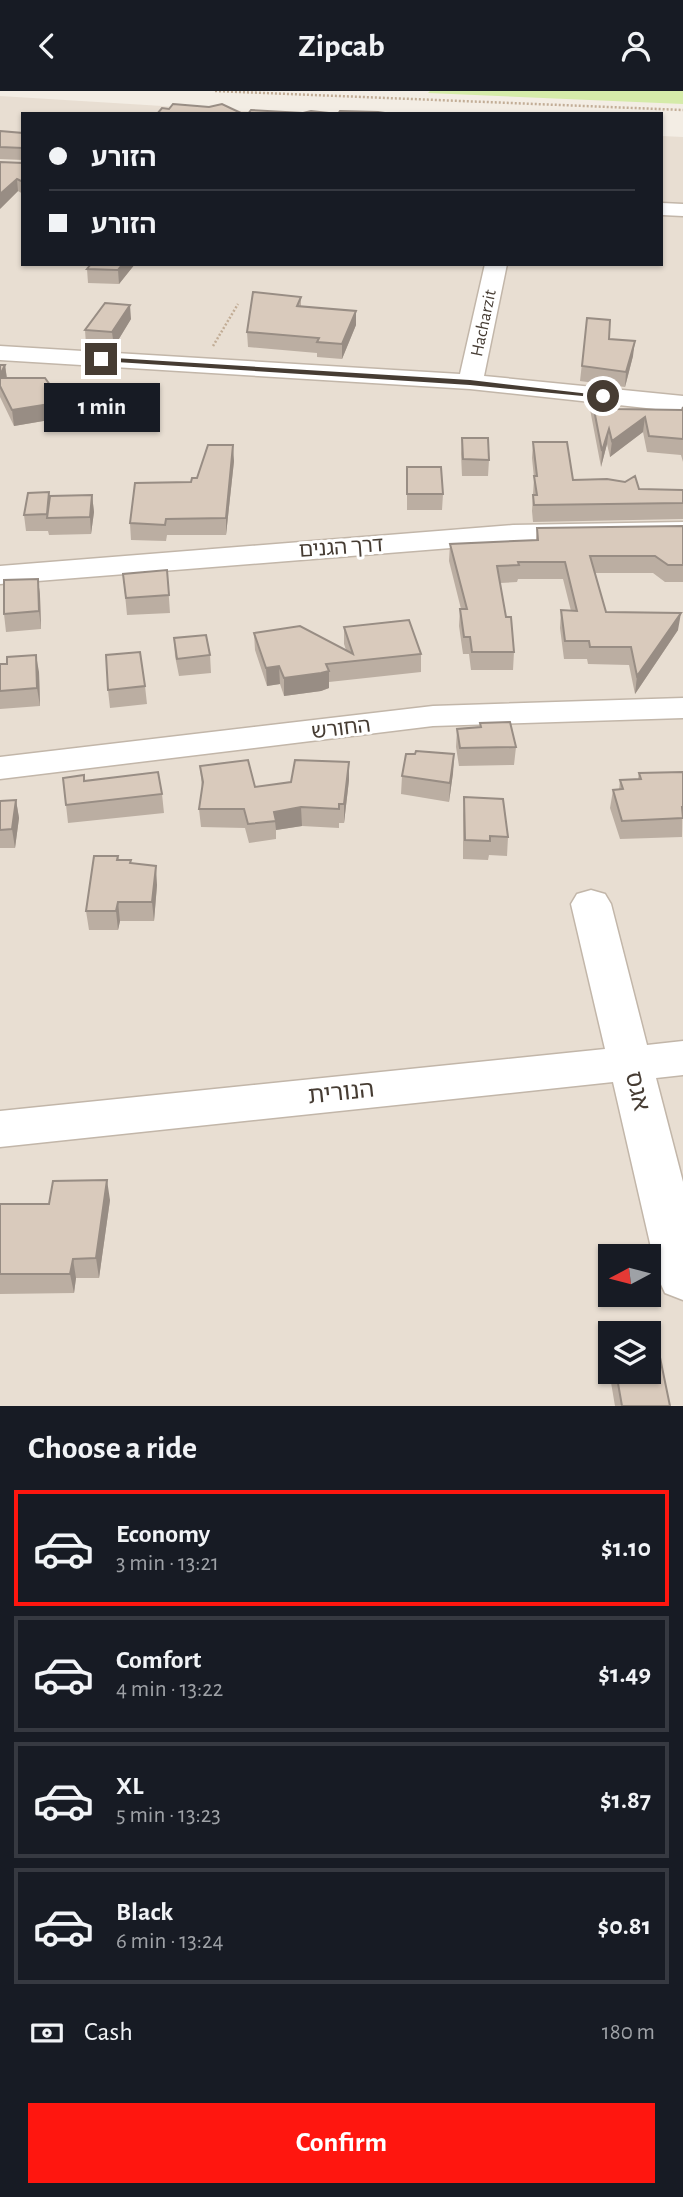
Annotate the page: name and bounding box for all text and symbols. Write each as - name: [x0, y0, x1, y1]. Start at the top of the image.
- icon: back: [28, 27, 66, 65]
- icon: person: [617, 27, 655, 65]
- text: Zipcab: [298, 30, 385, 62]
- text: הזורע: [91, 145, 156, 171]
- text: הזורע: [91, 212, 156, 238]
- street label: Hacharzit: [468, 288, 500, 358]
- route end: [85, 343, 117, 375]
- route start: [587, 380, 619, 412]
- callout: 1 min: [43, 383, 159, 433]
- text: 1 min: [78, 396, 126, 419]
- street label: דרך הגנים: [298, 534, 384, 561]
- street label: החורש: [310, 714, 372, 743]
- street label: אגס: [621, 1069, 653, 1113]
- street label: הנורית: [307, 1078, 376, 1108]
- north arrow: [598, 1244, 662, 1307]
- map controls: [598, 1244, 661, 1384]
- button: layers: [598, 1321, 661, 1384]
- text: Choose a ride: [28, 1432, 197, 1464]
- icon: car: [32, 1517, 95, 1580]
- text: Economy: [116, 1521, 210, 1547]
- text: $1.10: [601, 1535, 651, 1561]
- text: 3 min · 13:21: [116, 1552, 219, 1575]
- icon: car: [32, 1643, 95, 1706]
- text: Comfort: [116, 1647, 201, 1673]
- text: $1.49: [598, 1661, 651, 1687]
- text: 4 min · 13:22: [116, 1678, 223, 1701]
- icon: car: [32, 1769, 95, 1832]
- text: XL: [116, 1773, 143, 1799]
- text: $1.87: [600, 1787, 651, 1813]
- text: 5 min · 13:23: [116, 1804, 221, 1827]
- icon: car: [32, 1895, 95, 1958]
- text: Black: [116, 1899, 173, 1925]
- text: $0.81: [598, 1913, 651, 1939]
- text: 6 min · 13:24: [116, 1930, 223, 1953]
- icon: cash: [28, 2014, 66, 2052]
- text: Cash: [84, 2019, 133, 2045]
- text: 180 m: [602, 2021, 655, 2044]
- button: Confirm: [28, 2103, 655, 2183]

